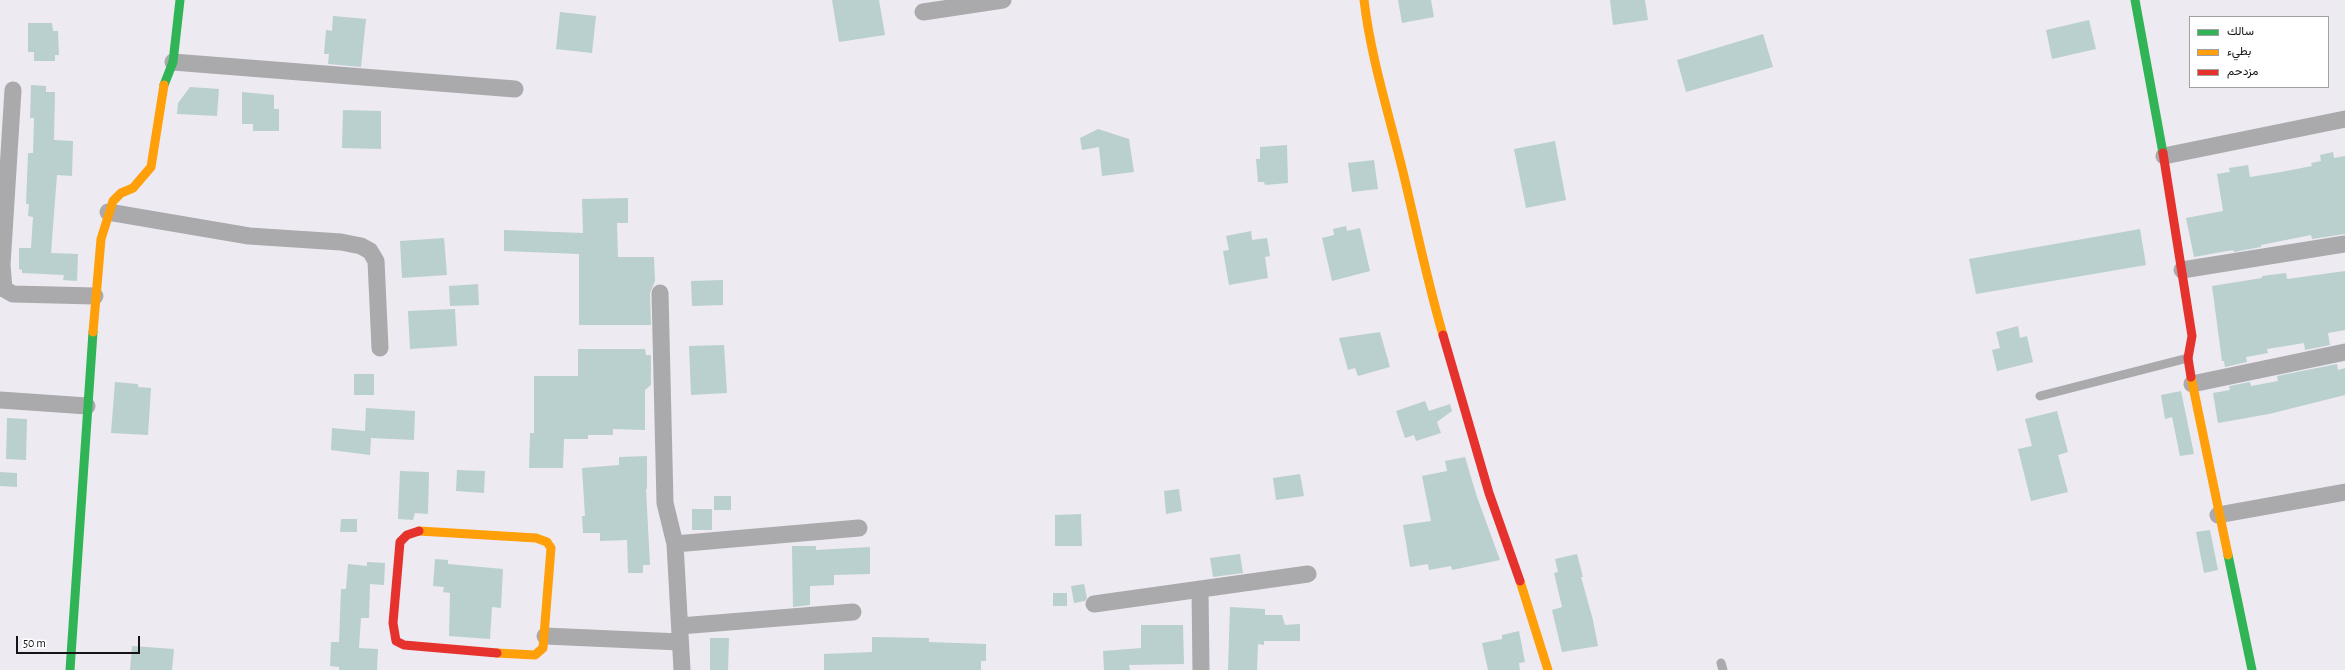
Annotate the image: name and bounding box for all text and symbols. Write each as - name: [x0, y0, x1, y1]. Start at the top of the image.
- legend: [2189, 16, 2329, 88]
- text: سالك: [2227, 25, 2254, 37]
- text: بطيء: [2227, 45, 2251, 57]
- text: مزدحم: [2227, 65, 2258, 77]
- scale bar: [18, 628, 142, 654]
- text: 50 m: [23, 637, 46, 649]

